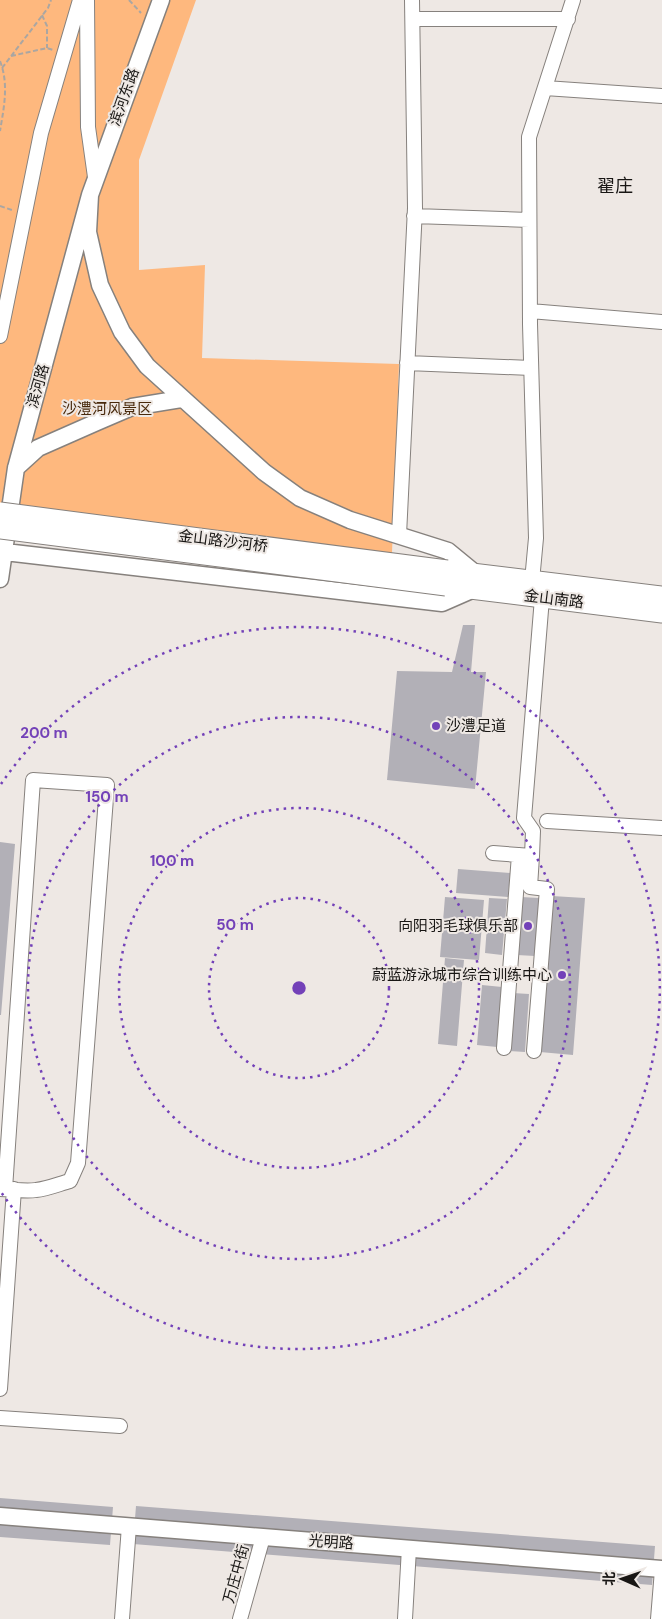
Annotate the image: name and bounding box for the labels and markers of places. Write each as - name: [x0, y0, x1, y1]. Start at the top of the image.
- place label: 沙澧足道: [446, 716, 506, 736]
- marker: 沙澧足道: [430, 720, 442, 732]
- place label: 向阳羽毛球俱乐部: [398, 916, 518, 936]
- marker: 向阳羽毛球俱乐部: [522, 920, 534, 932]
- place label: 蔚蓝游泳城市综合训练中心: [372, 965, 552, 985]
- marker: 蔚蓝游泳城市综合训练中心: [556, 969, 568, 981]
- centre of rings: [290, 979, 308, 997]

